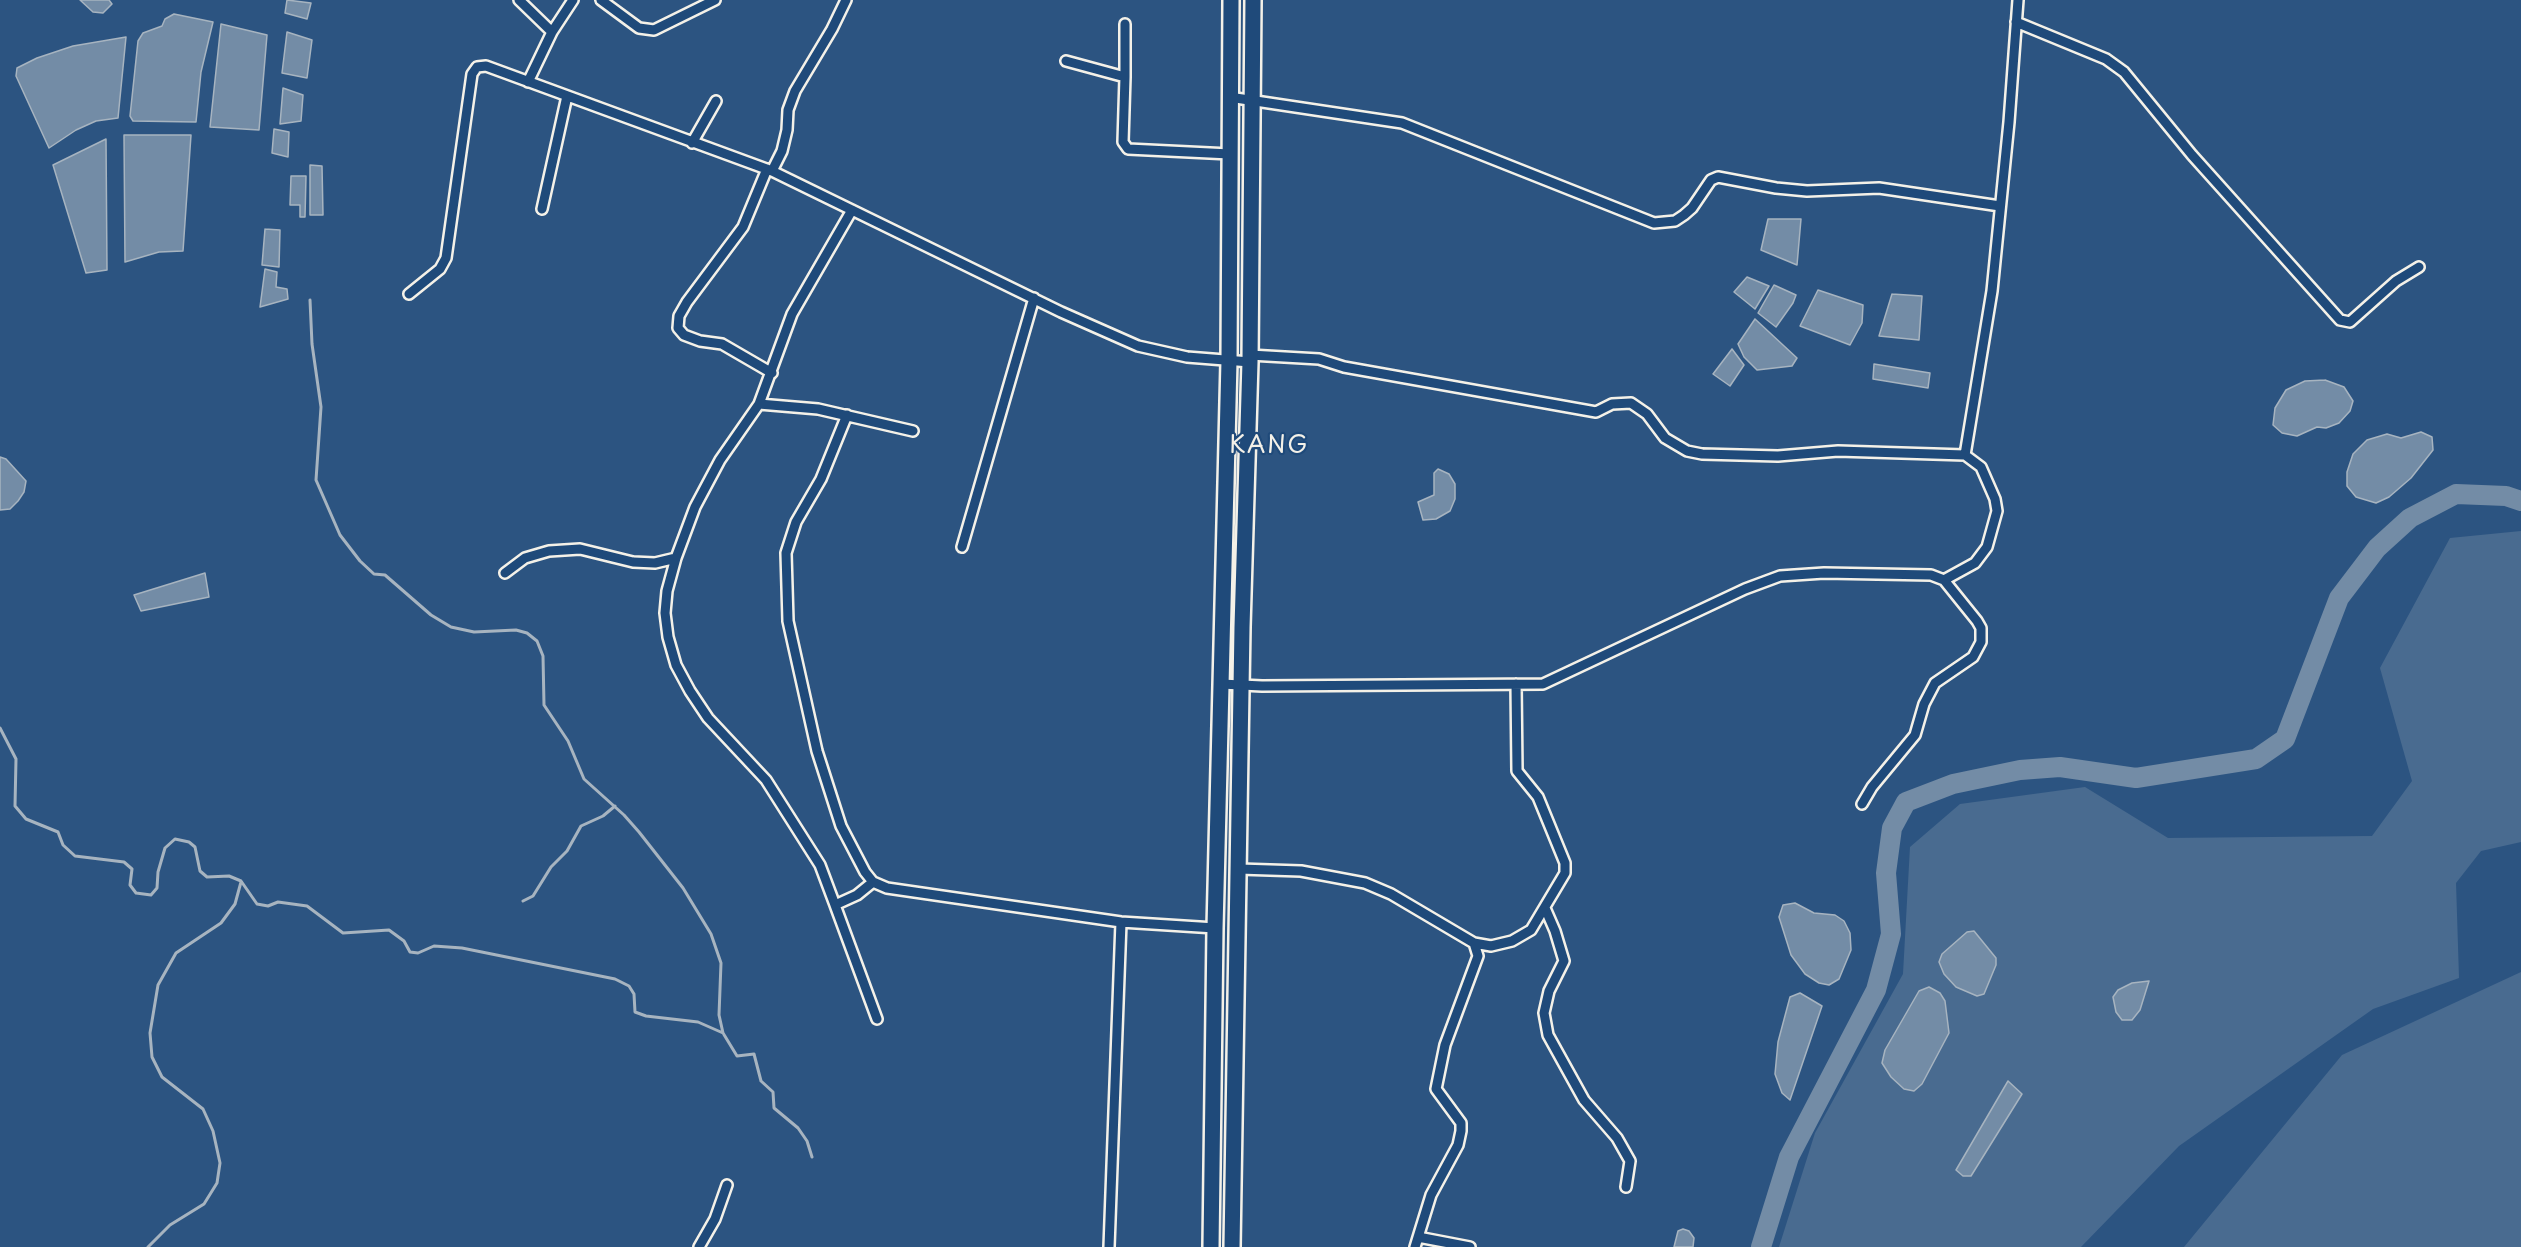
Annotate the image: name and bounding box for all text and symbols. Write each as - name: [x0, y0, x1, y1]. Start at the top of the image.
- district label: KANG: [1228, 432, 1310, 460]

